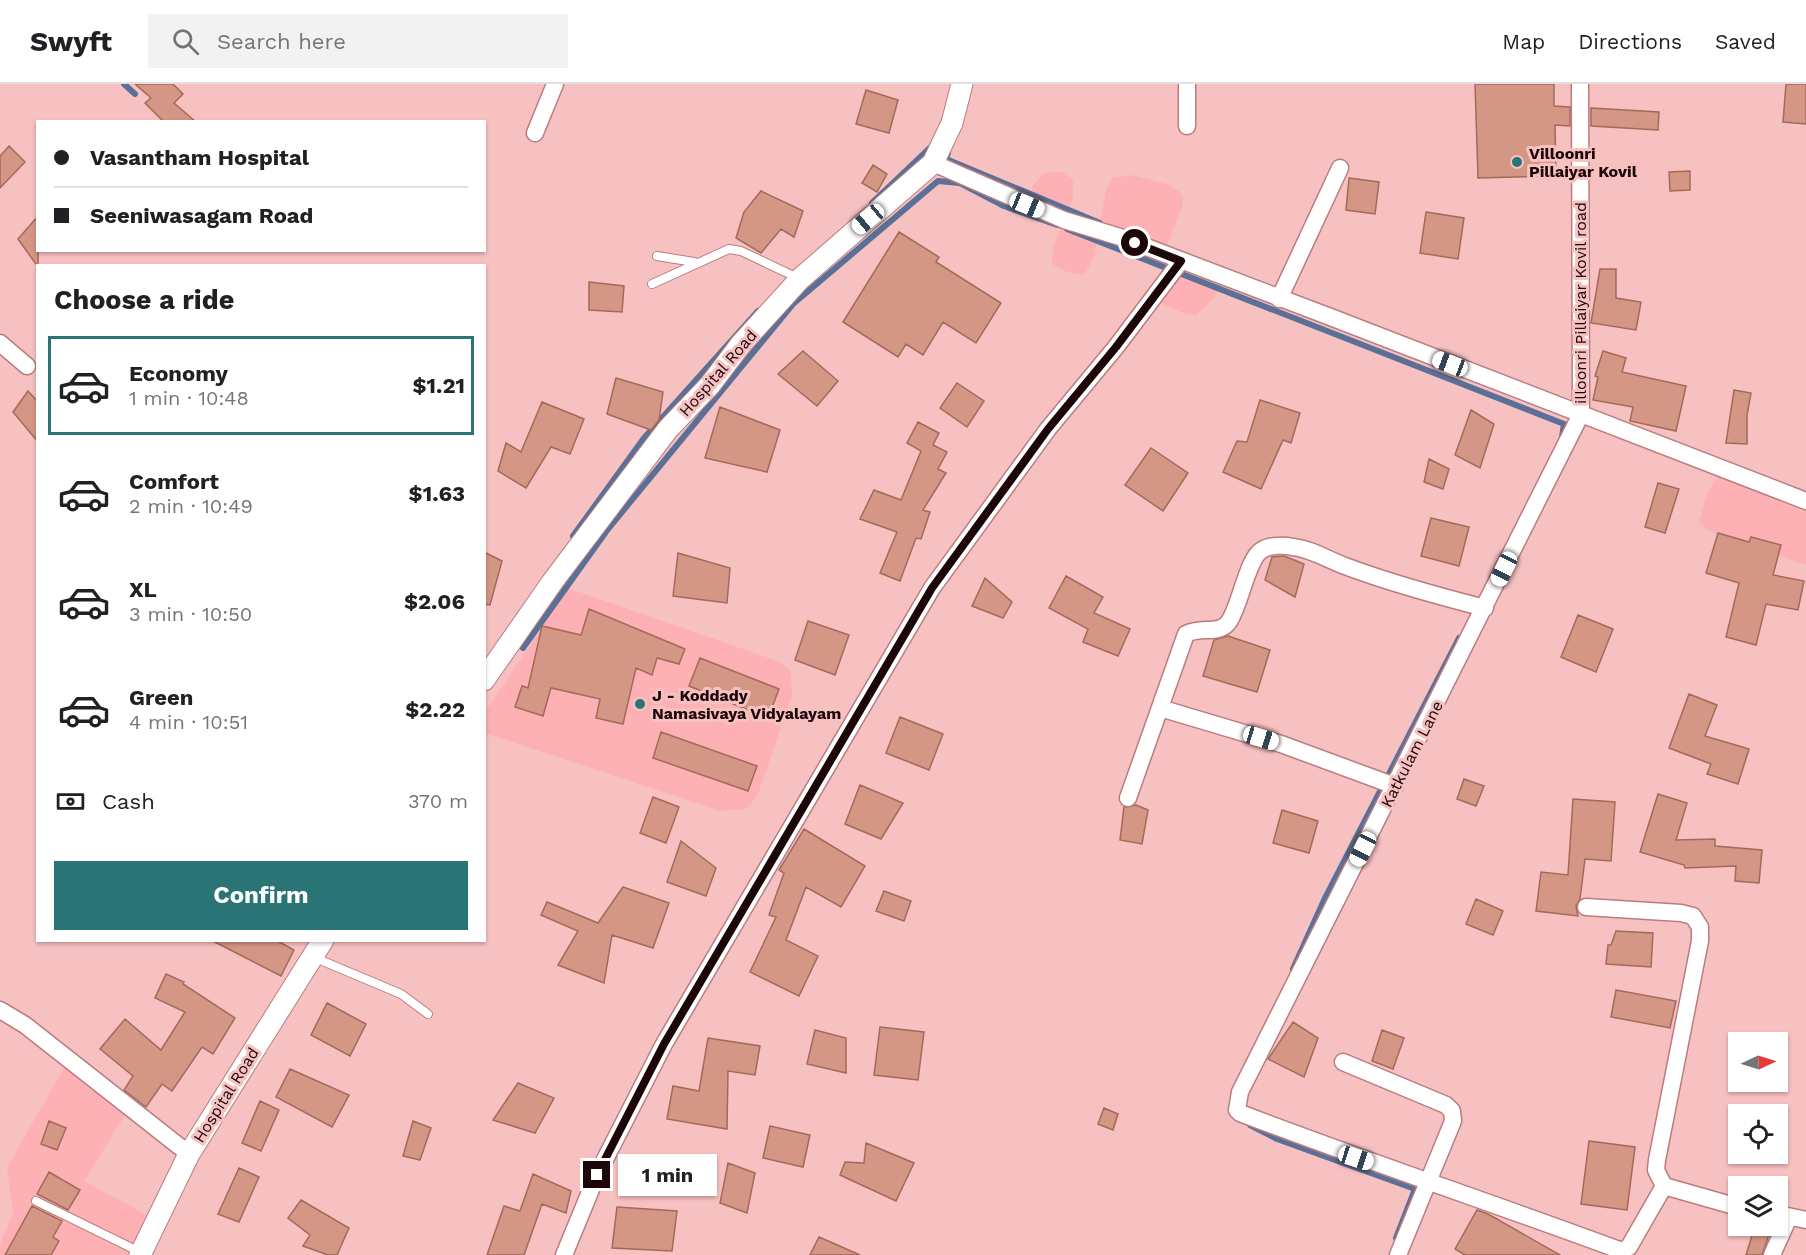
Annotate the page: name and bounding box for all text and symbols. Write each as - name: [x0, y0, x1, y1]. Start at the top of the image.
- search box: [148, 14, 568, 68]
- text: Swyft: [30, 25, 112, 58]
- icon: search: [169, 25, 202, 58]
- text: Search here: [217, 29, 346, 54]
- text: Map: [1502, 29, 1545, 54]
- text: Directions: [1578, 29, 1682, 54]
- text: Saved: [1715, 29, 1776, 54]
- place label: Villoonri Pillaiyar Kovil: [1529, 144, 1638, 181]
- text: Vasantham Hospital: [90, 145, 309, 170]
- marker: Villoonri Pillaiyar Kovil: [1510, 155, 1524, 169]
- car: [1007, 190, 1047, 220]
- car: [848, 201, 888, 237]
- street label: illoonri Pillaiyar Kovil road: [1571, 202, 1590, 404]
- text: Seeniwasagam Road: [90, 203, 313, 228]
- route start: [1121, 229, 1148, 256]
- text: Choose a ride: [54, 284, 234, 316]
- street label: Hospital Road: [675, 326, 761, 420]
- car: [1430, 349, 1470, 379]
- icon: car: [57, 359, 111, 413]
- text: Economy: [129, 361, 228, 386]
- text: $1.21: [412, 373, 465, 398]
- text: 1 min · 10:48: [129, 386, 249, 410]
- icon: car: [57, 467, 111, 521]
- text: Comfort: [129, 469, 219, 494]
- text: $1.63: [409, 481, 465, 506]
- text: 2 min · 10:49: [129, 494, 253, 518]
- car: [1488, 549, 1520, 589]
- icon: car: [57, 575, 111, 629]
- text: XL: [129, 577, 157, 602]
- text: $2.06: [404, 589, 465, 614]
- text: 3 min · 10:50: [129, 602, 252, 626]
- icon: car: [57, 683, 111, 737]
- text: Green: [129, 685, 193, 710]
- place label: J - Koddady Namasivaya Vidyalayam: [652, 686, 841, 723]
- text: $2.22: [405, 697, 465, 722]
- marker: J - Koddady Namasivaya Vidyalayam: [633, 697, 647, 711]
- street label: Katkulam Lane: [1377, 698, 1447, 810]
- text: 4 min · 10:51: [129, 710, 248, 734]
- car: [1241, 724, 1281, 752]
- icon: cash: [54, 785, 87, 818]
- text: Cash: [102, 789, 155, 814]
- text: 370 m: [408, 789, 468, 813]
- car: [1347, 829, 1379, 869]
- button: Confirm: [54, 861, 468, 930]
- north arrow: [1728, 1032, 1788, 1092]
- map controls: [1728, 1032, 1788, 1236]
- street label: Hospital Road: [189, 1044, 263, 1146]
- button: locate: [1728, 1104, 1788, 1164]
- car: [1336, 1144, 1376, 1172]
- callout: 1 min: [618, 1154, 717, 1196]
- route end: [583, 1161, 610, 1188]
- text: 1 min: [642, 1163, 693, 1187]
- button: layers: [1728, 1176, 1788, 1236]

